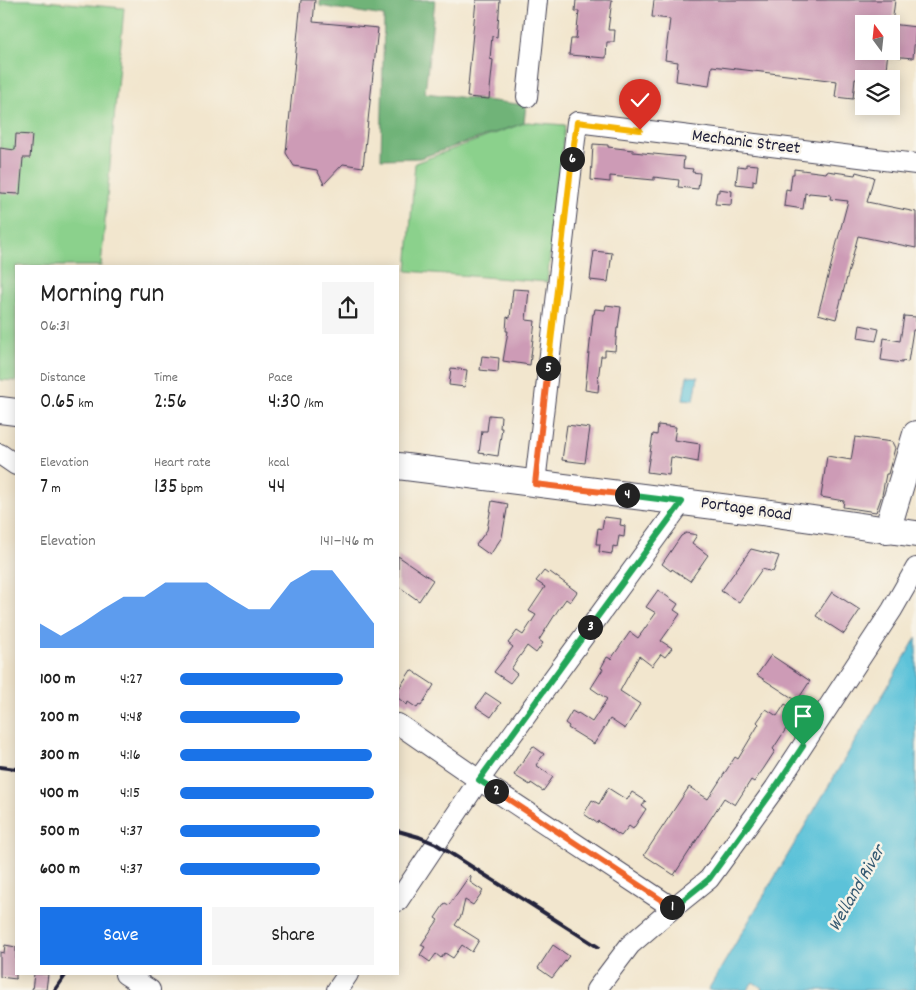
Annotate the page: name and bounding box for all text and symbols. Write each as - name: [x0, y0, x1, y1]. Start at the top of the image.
- north arrow: [855, 15, 900, 60]
- map controls: [855, 15, 900, 115]
- button: layers: [855, 70, 900, 115]
- pin: [619, 79, 661, 130]
- icon: check: [626, 86, 654, 114]
- street label: Mechanic Street: [690, 124, 802, 162]
- pin: 6: [560, 146, 584, 172]
- text: 6: [569, 149, 576, 169]
- text: Morning run: [40, 276, 164, 316]
- button: share: [322, 282, 374, 334]
- text: 06:31: [40, 315, 70, 338]
- pin: 5: [536, 356, 560, 380]
- text: 5: [545, 358, 552, 378]
- text: Distance: [40, 368, 86, 388]
- text: Time: [154, 368, 178, 388]
- text: Pace: [268, 368, 293, 388]
- text: 0.65: [40, 388, 75, 418]
- text: 2:56: [154, 388, 187, 418]
- text: 4:30: [268, 388, 301, 418]
- text: km: [75, 394, 94, 414]
- text: /km: [301, 394, 324, 414]
- text: Elevation: [40, 453, 89, 473]
- text: Heart rate: [154, 453, 211, 473]
- text: kcal: [268, 453, 289, 473]
- text: 7: [40, 473, 48, 503]
- text: 135: [154, 473, 178, 503]
- text: 44: [268, 473, 285, 503]
- text: m: [48, 479, 61, 499]
- text: bpm: [178, 479, 203, 499]
- pin: 4: [614, 482, 640, 508]
- text: 4: [625, 485, 630, 505]
- street label: Portage Road: [699, 491, 793, 529]
- text: Elevation: [40, 530, 96, 553]
- text: 141–146 m: [320, 530, 374, 553]
- pin: 3: [578, 614, 602, 640]
- text: 3: [587, 617, 594, 637]
- text: 100 m: [40, 668, 76, 691]
- text: 4:27: [120, 668, 142, 691]
- pin: [782, 695, 824, 746]
- icon: arrive: [789, 702, 817, 730]
- text: 200 m: [40, 706, 79, 729]
- text: 4:48: [120, 706, 142, 729]
- text: 300 m: [40, 744, 79, 767]
- text: 4:16: [120, 744, 141, 767]
- pin: 2: [484, 778, 508, 804]
- text: 2: [493, 781, 500, 801]
- text: 400 m: [40, 782, 79, 805]
- text: 4:15: [120, 782, 140, 805]
- text: 500 m: [40, 820, 80, 843]
- text: 4:37: [120, 820, 143, 843]
- water label: Welland River: [822, 839, 894, 937]
- text: 600 m: [40, 858, 80, 881]
- text: 4:37: [120, 858, 143, 881]
- pin: 1: [660, 894, 684, 920]
- text: 1: [671, 897, 674, 917]
- button: Save: [40, 907, 202, 965]
- button: Share: [212, 907, 374, 965]

